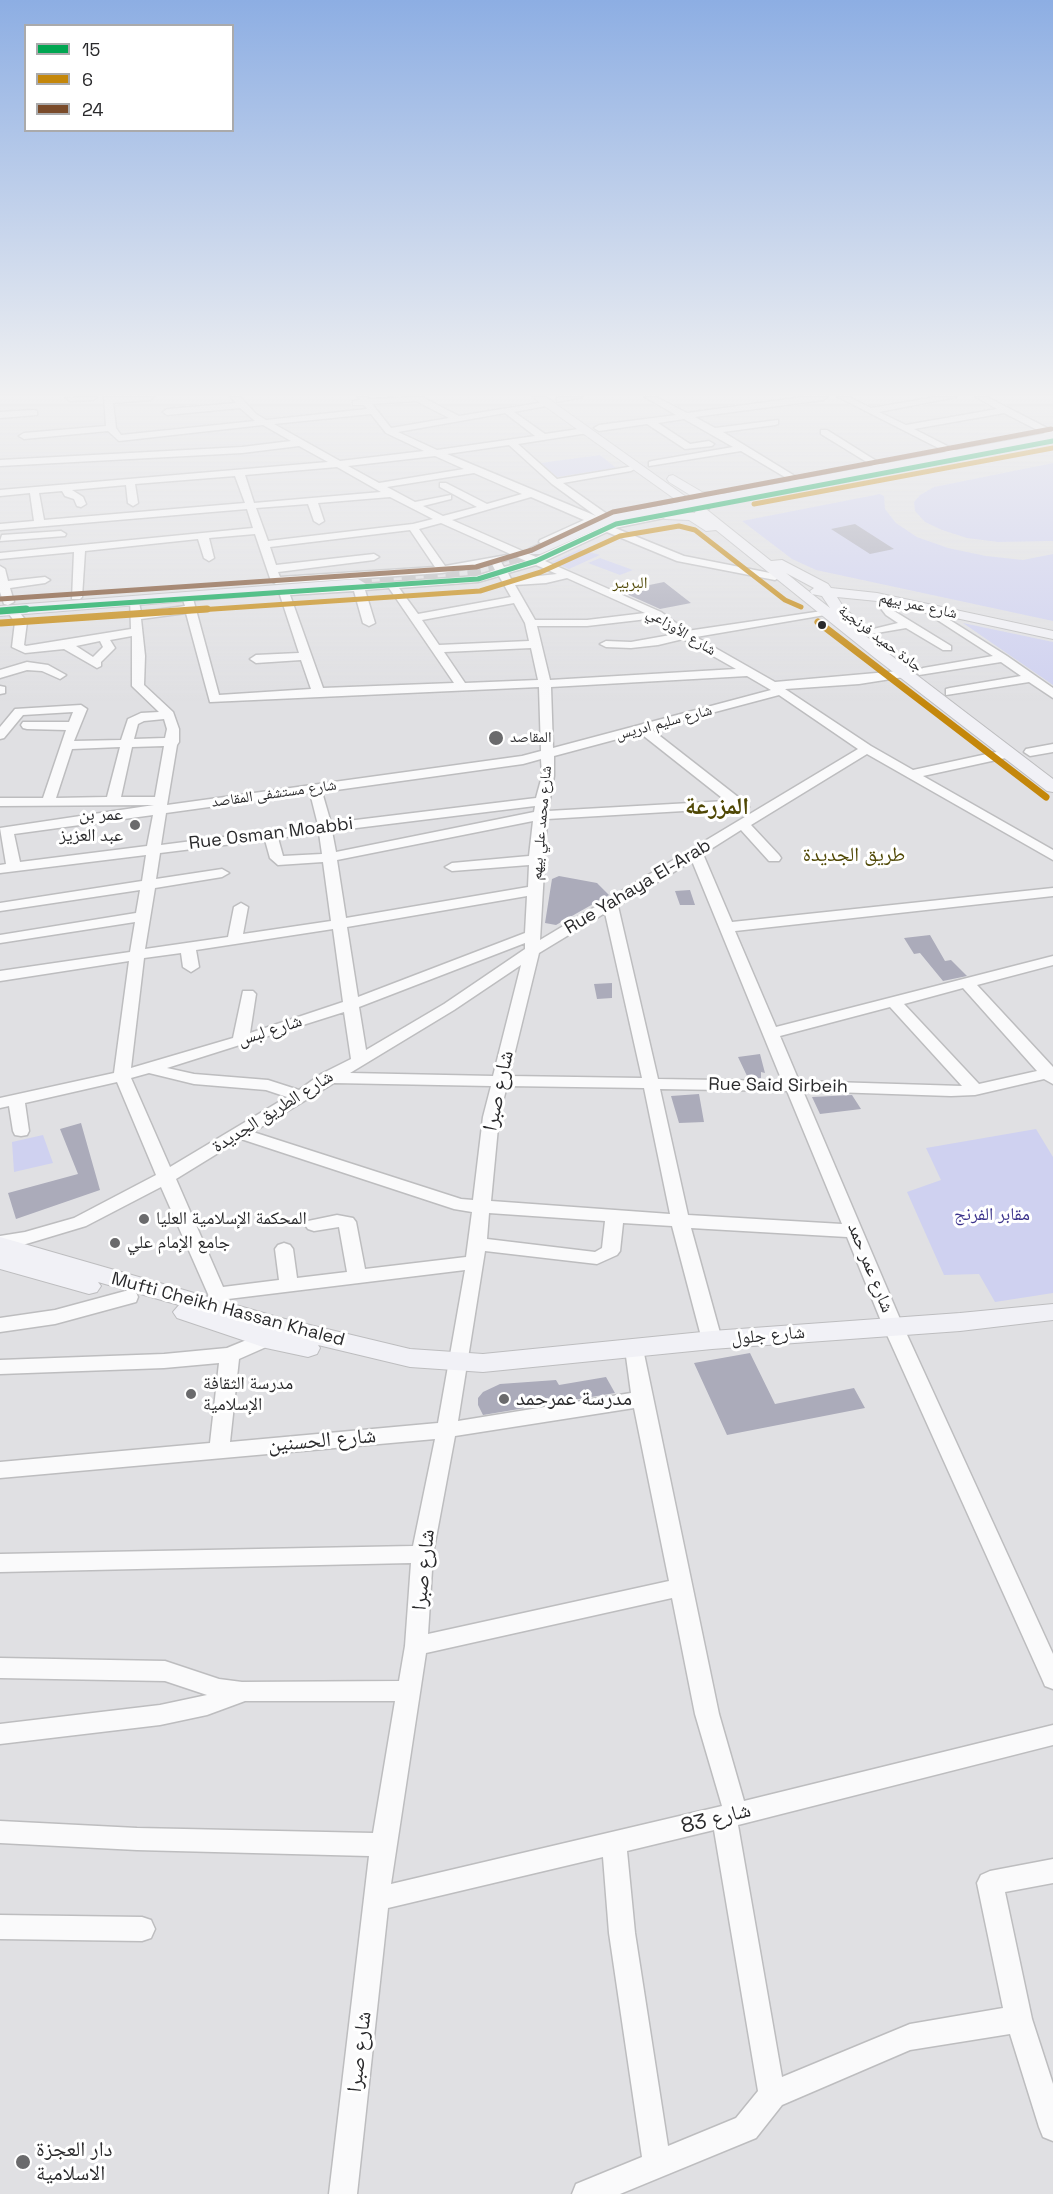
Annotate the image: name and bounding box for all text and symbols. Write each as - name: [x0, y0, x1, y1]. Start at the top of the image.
- legend: [24, 24, 234, 132]
- text: 15: [82, 38, 100, 61]
- text: 6: [82, 68, 93, 91]
- text: 24: [82, 98, 104, 121]
- district label: البربير: [613, 574, 647, 594]
- street label: شارع عمر بيهم: [877, 589, 959, 623]
- street label: جادة حميد فرنجية: [835, 602, 925, 676]
- street label: شارع الأوزاعي: [643, 604, 719, 660]
- unlabelled marker: [816, 619, 828, 631]
- street label: شارع سليم ادريس: [614, 701, 714, 745]
- marker: المقاصد: [487, 729, 505, 747]
- place label: المقاصد: [510, 729, 551, 747]
- street label: شارع محمد علي بيهم: [528, 765, 556, 881]
- street label: شارع مستشفى المقاصد: [210, 776, 338, 812]
- district label: المزرعة: [685, 793, 749, 821]
- place label: عمر بن عبد العزيز: [59, 804, 123, 846]
- street label: Rue Osman Moabbi: [188, 813, 354, 855]
- marker: عمر بن عبد العزيز: [128, 818, 142, 832]
- street label: Rue Yahaya El-Arab: [561, 835, 715, 939]
- district label: طريق الجديدة: [803, 844, 905, 868]
- street label: شارع لبس: [235, 1010, 305, 1052]
- street label: شارع صبرا: [478, 1049, 520, 1133]
- street label: شارع الطريق الجديدة: [209, 1066, 337, 1158]
- street label: Rue Said Sirbeih: [708, 1074, 848, 1098]
- park label: مقابر الفرنج: [954, 1204, 1030, 1226]
- place label: المحكمة الإسلامية العليا: [156, 1208, 307, 1230]
- marker: المحكمة الإسلامية العليا: [137, 1212, 151, 1226]
- street label: شارع عمر حمد: [842, 1220, 898, 1316]
- place label: جامع الإمام علي: [127, 1232, 230, 1254]
- marker: جامع الإمام علي: [108, 1236, 122, 1250]
- street label: Mufti Cheikh Hassan Khaled: [109, 1268, 347, 1352]
- street label: شارع جلول: [730, 1322, 806, 1350]
- place label: مدرسة الثقافة الإسلامية: [203, 1373, 293, 1416]
- place label: مدرسة عمرحمد: [516, 1386, 632, 1412]
- marker: مدرسة الثقافة الإسلامية: [184, 1387, 198, 1401]
- marker: مدرسة عمرحمد: [497, 1392, 511, 1406]
- street label: شارع الحسنين: [267, 1424, 377, 1458]
- street label: شارع صبرا: [407, 1528, 441, 1612]
- street label: شارع 83: [678, 1798, 754, 1840]
- street label: شارع صبرا: [343, 2010, 377, 2094]
- place label: دار العجزة الاسلامية: [36, 2137, 112, 2187]
- marker: دار العجزة الاسلامية: [14, 2153, 32, 2171]

